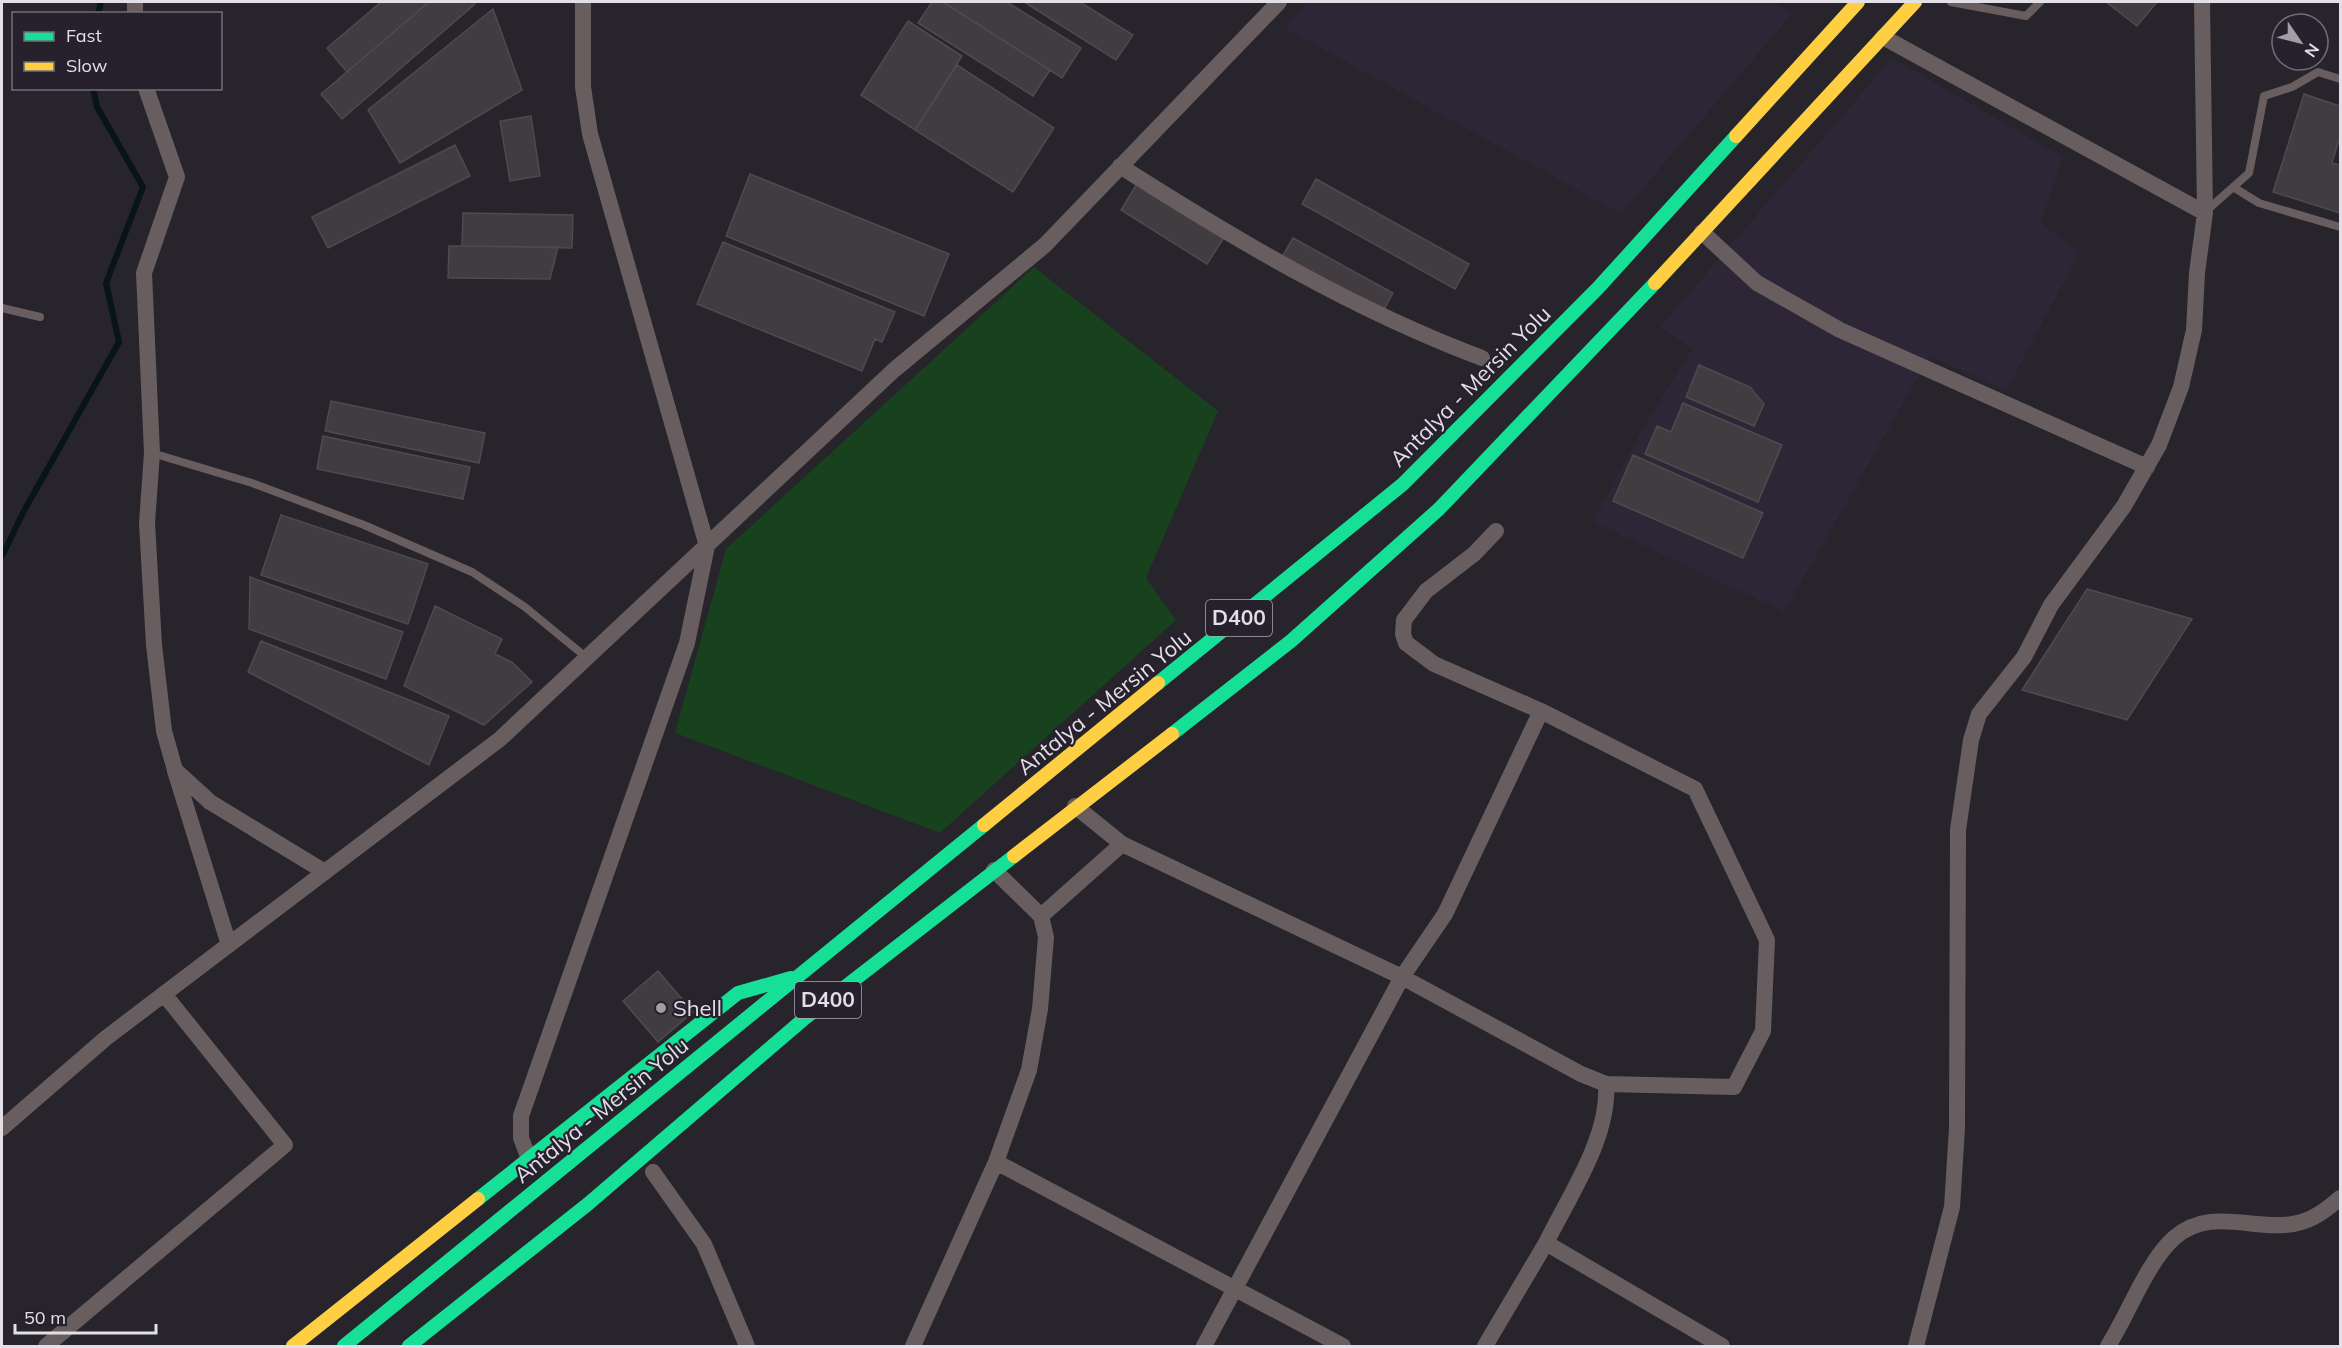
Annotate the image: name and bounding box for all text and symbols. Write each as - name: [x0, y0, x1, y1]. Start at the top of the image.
- legend: [12, 12, 222, 90]
- north arrow: [2270, 12, 2330, 72]
- text: Fast: [66, 24, 102, 47]
- text: N: [2301, 40, 2324, 61]
- text: Slow: [66, 54, 108, 77]
- street label: Antalya - Mersin Yolu: [1384, 300, 1556, 472]
- road number: D400: [1206, 600, 1272, 636]
- street label: Antalya - Mersin Yolu: [1011, 623, 1197, 781]
- road number: D400: [795, 982, 861, 1018]
- place label: Shell: [673, 994, 722, 1022]
- marker: Shell: [654, 1001, 668, 1015]
- street label: Antalya - Mersin Yolu: [508, 1031, 694, 1189]
- scale bar: [15, 1297, 156, 1335]
- text: 50 m: [24, 1306, 66, 1329]

